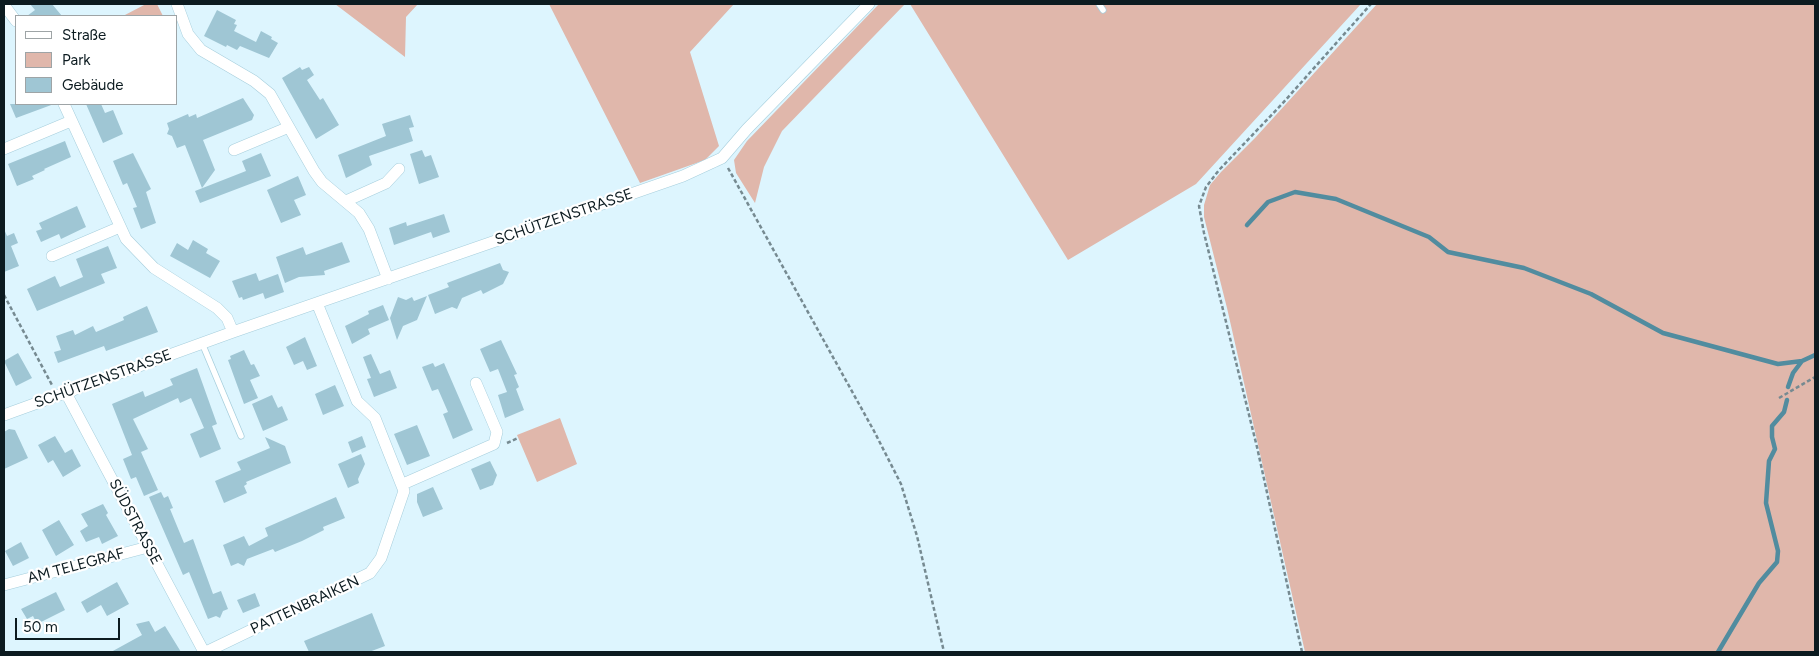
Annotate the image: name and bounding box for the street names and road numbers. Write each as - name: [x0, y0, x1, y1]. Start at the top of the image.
- street label: SCHÜTZENSTRASSE: [493, 185, 635, 249]
- street label: SCHÜTZENSTRASSE: [32, 346, 174, 412]
- street label: SÜDSTRASSE: [105, 476, 165, 568]
- street label: AM TELEGRAF: [26, 544, 126, 588]
- street label: PATTENBRAIKEN: [248, 572, 362, 638]

